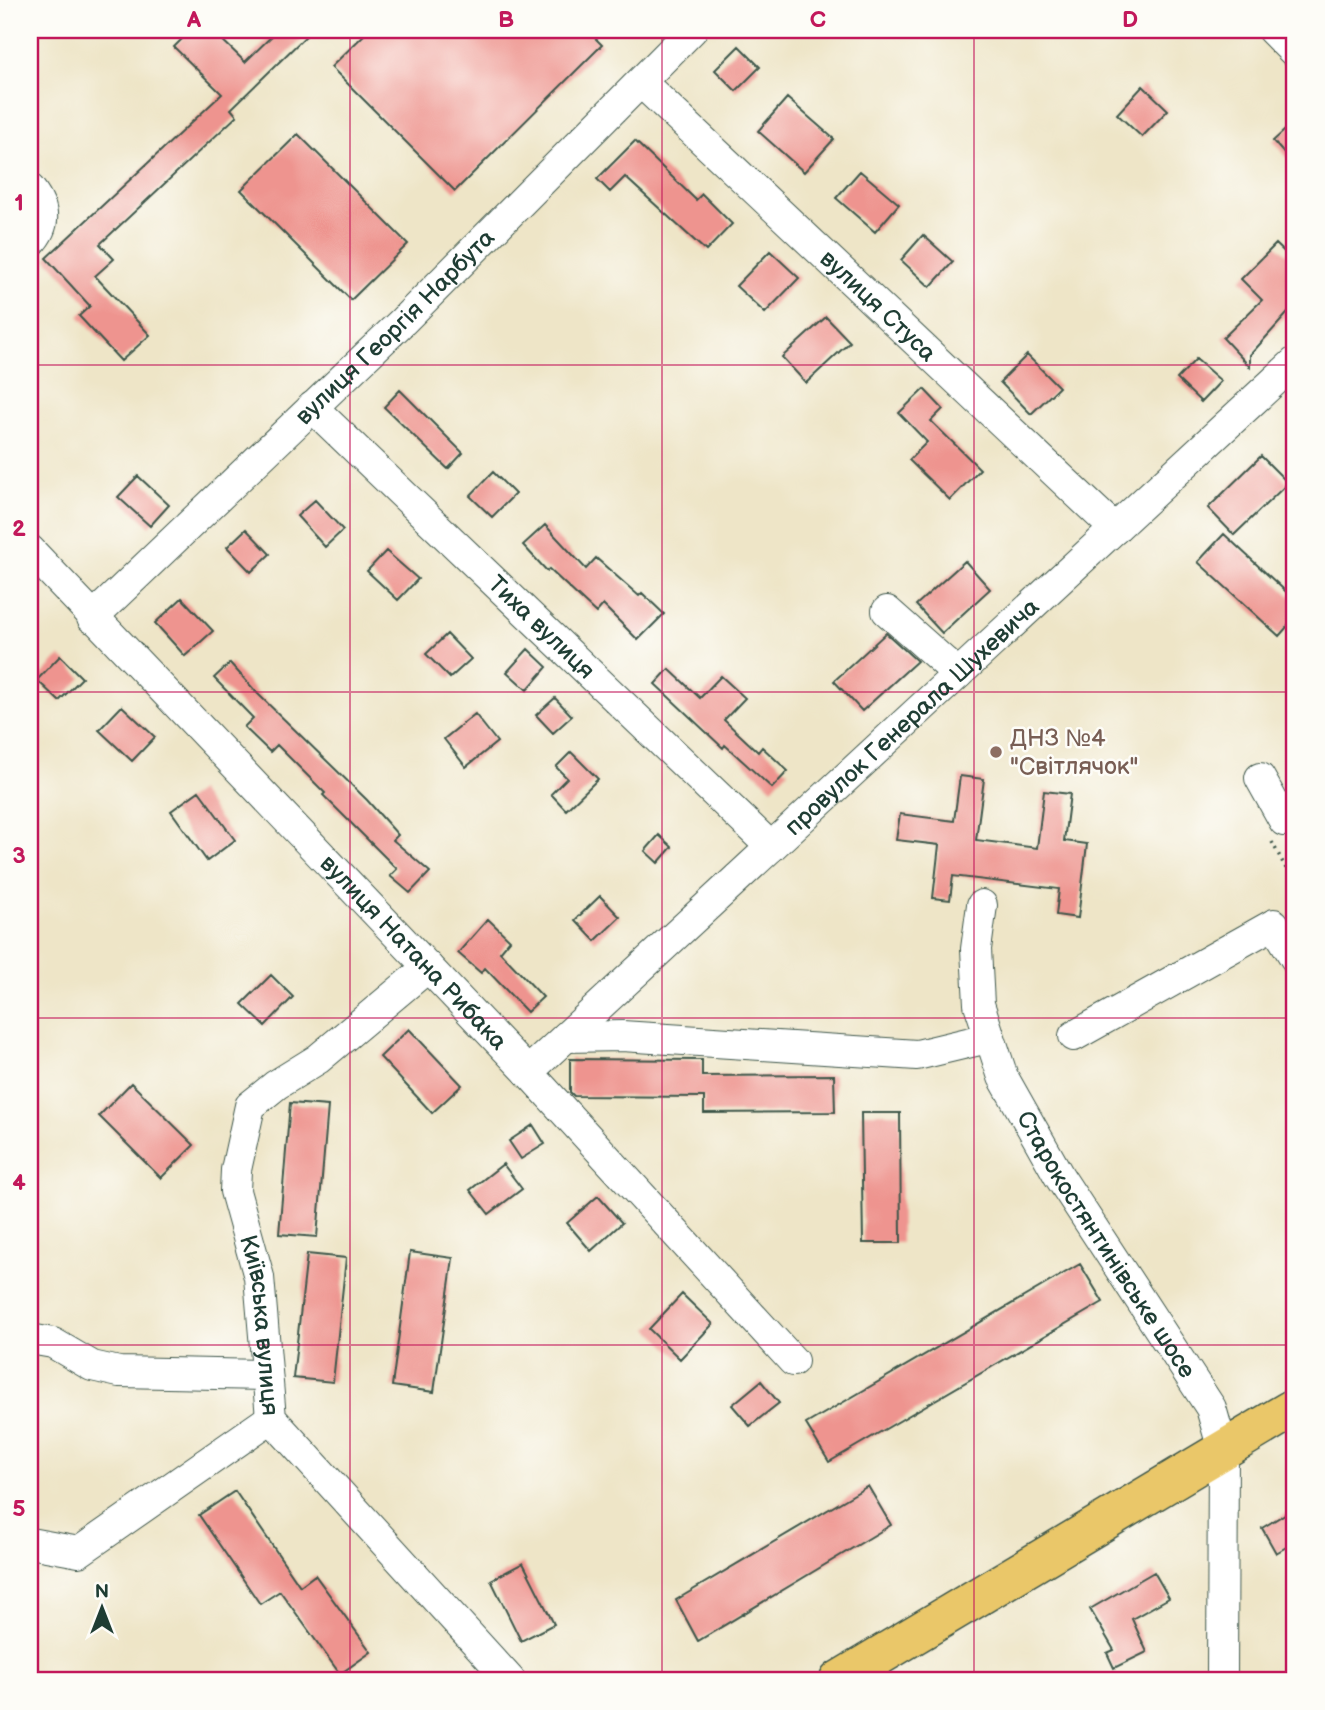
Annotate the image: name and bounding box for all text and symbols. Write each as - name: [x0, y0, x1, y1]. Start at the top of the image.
- text: A: [186, 6, 202, 34]
- text: B: [498, 6, 514, 34]
- text: C: [810, 6, 826, 34]
- text: D: [1122, 6, 1138, 34]
- text: 1: [14, 189, 24, 217]
- street label: вулиця Георгія Нарбута: [289, 223, 501, 431]
- street label: вулиця Стуса: [814, 244, 942, 368]
- text: 2: [12, 515, 26, 543]
- street label: Тиха вулиця: [482, 570, 601, 685]
- street label: провулок Генерала Шухевича: [779, 592, 1045, 842]
- place label: ДНЗ №4 "Світлячок": [1010, 724, 1138, 781]
- marker: ДНЗ №4 "Світлячок": [988, 744, 1004, 760]
- text: 3: [12, 842, 26, 870]
- street label: вулиця Натана Рибака: [314, 849, 513, 1056]
- street label: Старокостянтинівське шосе: [1010, 1106, 1201, 1384]
- text: 4: [12, 1169, 26, 1197]
- street label: Київська вулиця: [233, 1232, 285, 1417]
- text: 5: [12, 1495, 26, 1523]
- north arrow: [66, 1574, 136, 1644]
- text: N: [95, 1581, 109, 1604]

